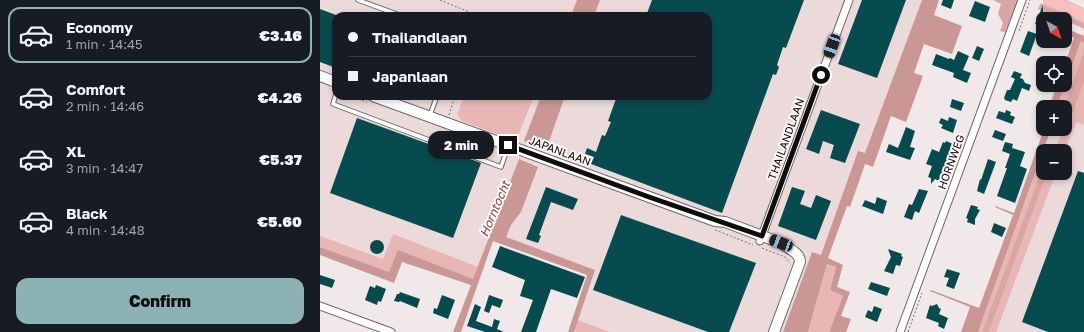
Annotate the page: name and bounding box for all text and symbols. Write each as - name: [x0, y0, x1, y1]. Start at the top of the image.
- north arrow: [1036, 12, 1072, 48]
- map controls: [1036, 12, 1072, 180]
- icon: car: [18, 17, 54, 53]
- text: Economy: [66, 18, 133, 36]
- text: €3.16: [259, 26, 302, 44]
- text: Thailandlaan: [372, 28, 467, 46]
- car: [822, 33, 842, 59]
- text: 1 min · 14:45: [66, 36, 143, 52]
- button: locate: [1036, 56, 1072, 92]
- route start: [812, 66, 830, 84]
- text: Japanlaan: [372, 67, 448, 85]
- icon: car: [18, 79, 54, 115]
- text: Comfort: [66, 80, 125, 98]
- text: €4.26: [258, 88, 302, 106]
- street label: THAILANDLAAN: [765, 96, 806, 181]
- text: 2 min · 14:46: [66, 98, 144, 114]
- button: +: [1036, 100, 1072, 136]
- callout: 2 min: [428, 131, 494, 159]
- street label: HORNWEG: [935, 132, 967, 191]
- street label: JAPANLAAN: [527, 133, 593, 168]
- route end: [499, 136, 517, 154]
- text: 2 min: [444, 137, 478, 153]
- icon: car: [18, 141, 54, 177]
- text: XL: [66, 142, 85, 160]
- button: −: [1036, 144, 1072, 180]
- text: €5.37: [259, 150, 302, 168]
- text: 3 min · 14:47: [66, 160, 143, 176]
- water label: Horntocht: [476, 178, 513, 239]
- icon: car: [18, 203, 54, 239]
- text: Black: [66, 204, 108, 222]
- text: €5.60: [257, 212, 302, 230]
- text: 4 min · 14:48: [66, 222, 145, 238]
- car: [768, 233, 794, 253]
- button: Confirm: [16, 278, 304, 324]

